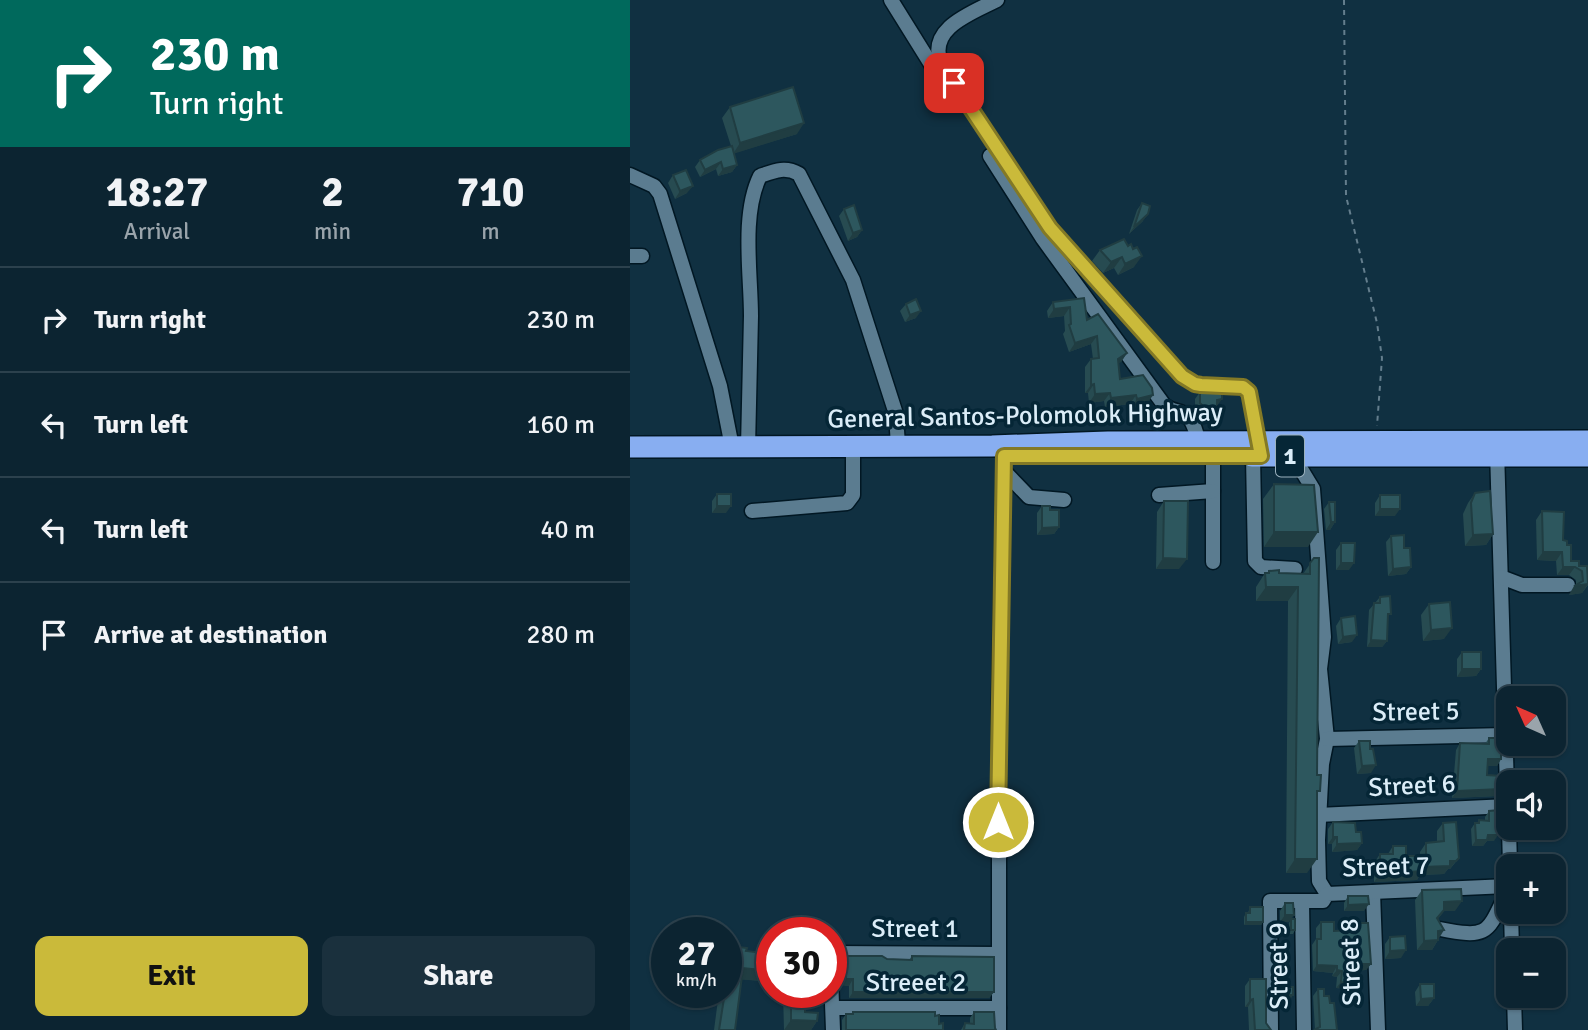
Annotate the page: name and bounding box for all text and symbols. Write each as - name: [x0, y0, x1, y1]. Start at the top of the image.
- text: 230 m: [150, 24, 280, 84]
- icon: right: [35, 28, 126, 119]
- pin: [924, 53, 984, 113]
- icon: arrive: [935, 64, 973, 102]
- text: Turn right: [150, 84, 283, 123]
- text: 18:27: [105, 167, 209, 218]
- text: 2: [321, 167, 344, 218]
- text: 710: [456, 167, 525, 218]
- text: Arrival: [124, 217, 190, 246]
- text: min: [314, 217, 351, 246]
- text: m: [481, 217, 500, 246]
- icon: right: [35, 301, 73, 339]
- text: Turn right: [94, 304, 206, 336]
- text: 230 m: [526, 304, 595, 336]
- street label: General Santos-Polomolok Highway: [827, 397, 1223, 435]
- icon: left: [35, 406, 73, 444]
- text: Turn left: [94, 409, 188, 441]
- text: 160 m: [526, 409, 595, 441]
- road number: 1: [1276, 435, 1304, 476]
- icon: left: [35, 511, 73, 549]
- text: Turn left: [94, 514, 188, 546]
- text: 40 m: [540, 514, 595, 546]
- icon: arrive: [35, 616, 73, 654]
- text: Arrive at destination: [94, 619, 327, 651]
- text: 280 m: [526, 619, 595, 651]
- north arrow: [1496, 686, 1566, 756]
- map controls: [1496, 686, 1566, 1008]
- street label: Street 5: [1372, 695, 1460, 729]
- street label: Street 6: [1367, 768, 1457, 804]
- button: sound: [1496, 770, 1566, 840]
- position arrow: [961, 785, 1035, 859]
- street label: Street 7: [1342, 849, 1430, 885]
- button: +: [1496, 854, 1566, 924]
- street label: Street 1: [871, 913, 959, 945]
- speed limit sign: 30: [756, 917, 847, 1008]
- street label: Street 8: [1333, 918, 1369, 1006]
- street label: Street 9: [1262, 922, 1296, 1010]
- text: 27: [678, 932, 715, 975]
- button: Exit: [35, 936, 308, 1016]
- button: Share: [322, 936, 595, 1016]
- button: −: [1496, 938, 1566, 1008]
- street label: Streeet 2: [866, 967, 966, 999]
- text: km/h: [676, 969, 717, 991]

